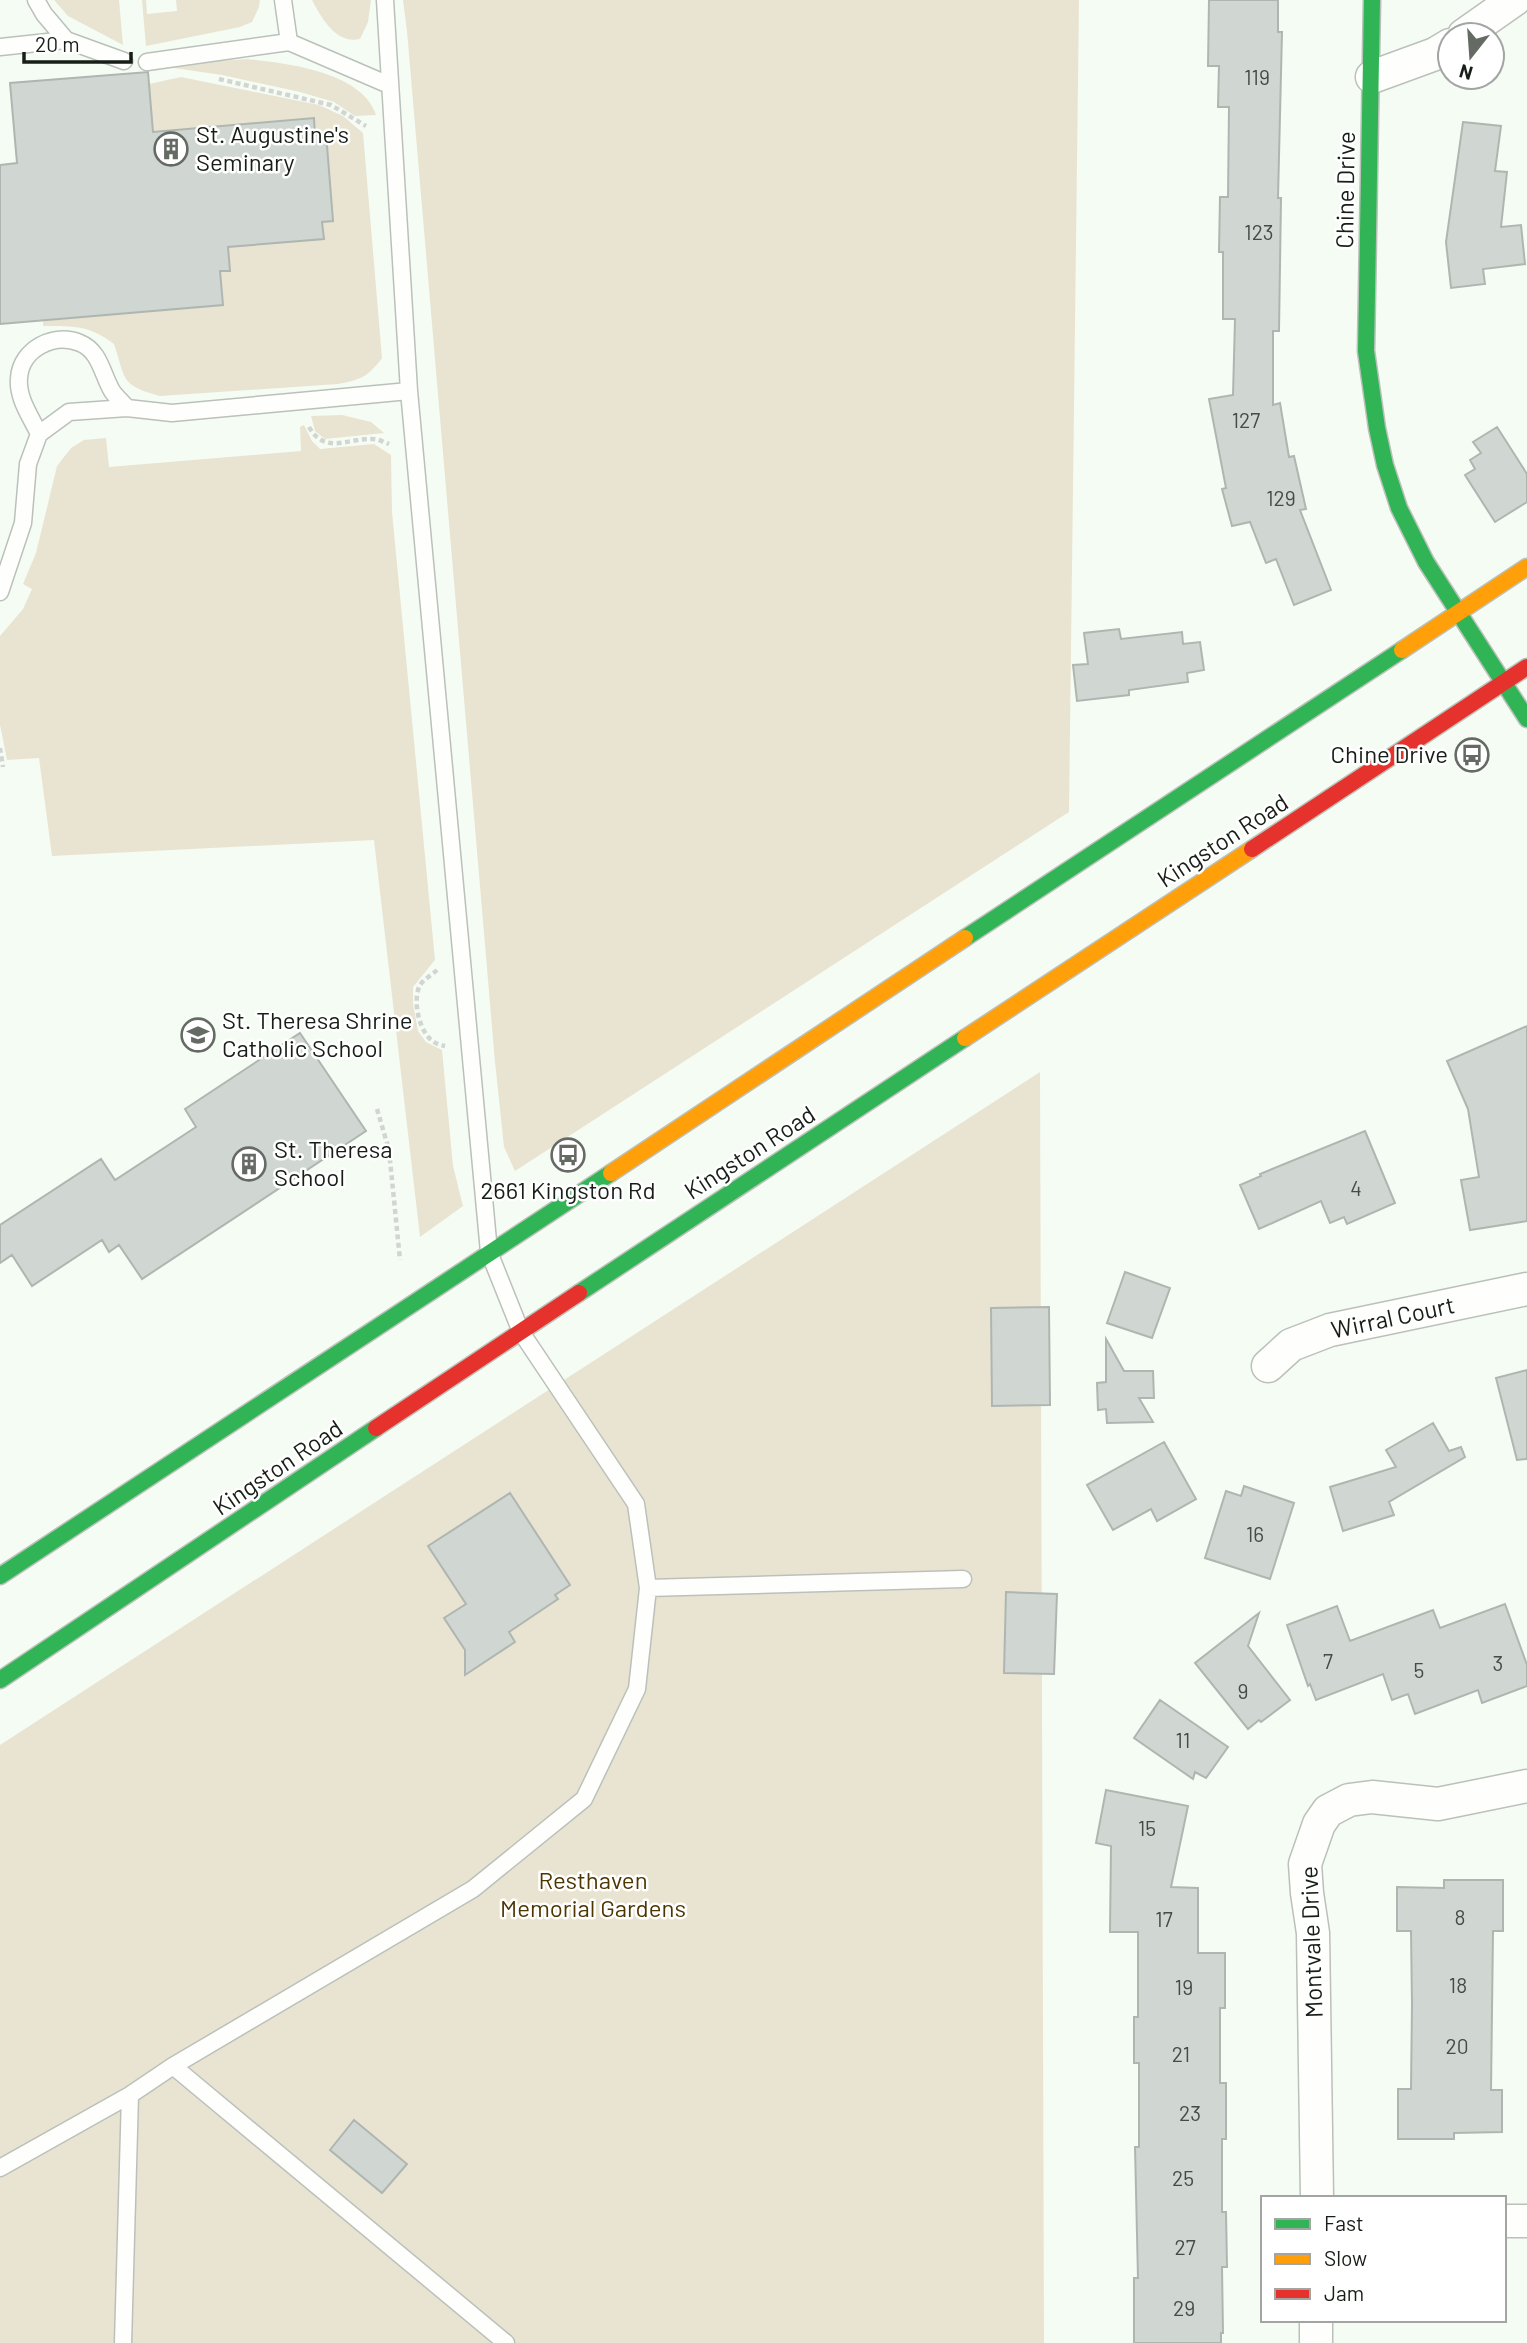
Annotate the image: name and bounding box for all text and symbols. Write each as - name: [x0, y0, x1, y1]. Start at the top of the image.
- scale bar: [24, 21, 131, 65]
- north arrow: [1436, 21, 1506, 91]
- text: 20 m: [35, 31, 80, 56]
- text: N: [1456, 60, 1475, 86]
- house number: 119: [1244, 64, 1270, 89]
- place label: St. Augustine's Seminary: [196, 119, 349, 176]
- building icon: St. Augustine's Seminary: [152, 130, 190, 168]
- street label: Chine Drive: [1329, 131, 1360, 249]
- house number: 123: [1244, 219, 1274, 244]
- house number: 127: [1232, 407, 1260, 432]
- house number: 129: [1266, 485, 1296, 510]
- bus stop icon: Chine Drive: [1453, 736, 1491, 774]
- place label: Chine Drive: [1331, 739, 1448, 768]
- street label: Kingston Road: [1151, 787, 1293, 893]
- place label: St. Theresa Shrine Catholic School: [222, 1005, 413, 1062]
- school or university icon: St. Theresa Shrine Catholic School: [179, 1016, 217, 1054]
- street label: Kingston Road: [678, 1099, 820, 1205]
- place label: St. Theresa School: [274, 1134, 392, 1191]
- bus stop icon: 2661 Kingston Rd: [549, 1136, 587, 1174]
- building icon: St. Theresa School: [230, 1145, 268, 1183]
- place label: 2661 Kingston Rd: [480, 1175, 656, 1204]
- house number: 4: [1350, 1175, 1362, 1200]
- street label: Wirral Court: [1328, 1289, 1457, 1344]
- street label: Kingston Road: [207, 1413, 348, 1521]
- house number: 16: [1246, 1521, 1264, 1546]
- house number: 7: [1323, 1648, 1333, 1673]
- house number: 3: [1493, 1650, 1503, 1675]
- house number: 5: [1414, 1657, 1424, 1682]
- house number: 9: [1238, 1678, 1248, 1703]
- house number: 11: [1176, 1727, 1190, 1752]
- house number: 15: [1138, 1815, 1156, 1840]
- park label: Resthaven Memorial Gardens: [500, 1865, 686, 1922]
- street label: Montvale Drive: [1293, 1866, 1328, 2018]
- house number: 8: [1455, 1904, 1465, 1929]
- house number: 17: [1155, 1906, 1173, 1931]
- house number: 18: [1449, 1972, 1467, 1997]
- house number: 19: [1175, 1974, 1193, 1999]
- house number: 20: [1445, 2033, 1469, 2058]
- house number: 21: [1172, 2041, 1190, 2066]
- house number: 23: [1179, 2100, 1201, 2125]
- house number: 25: [1172, 2165, 1194, 2190]
- legend: [1261, 2196, 1506, 2322]
- text: Fast: [1324, 2210, 1364, 2235]
- house number: 27: [1174, 2234, 1196, 2259]
- text: Slow: [1324, 2245, 1367, 2270]
- text: Jam: [1324, 2280, 1364, 2305]
- house number: 29: [1173, 2295, 1195, 2320]

